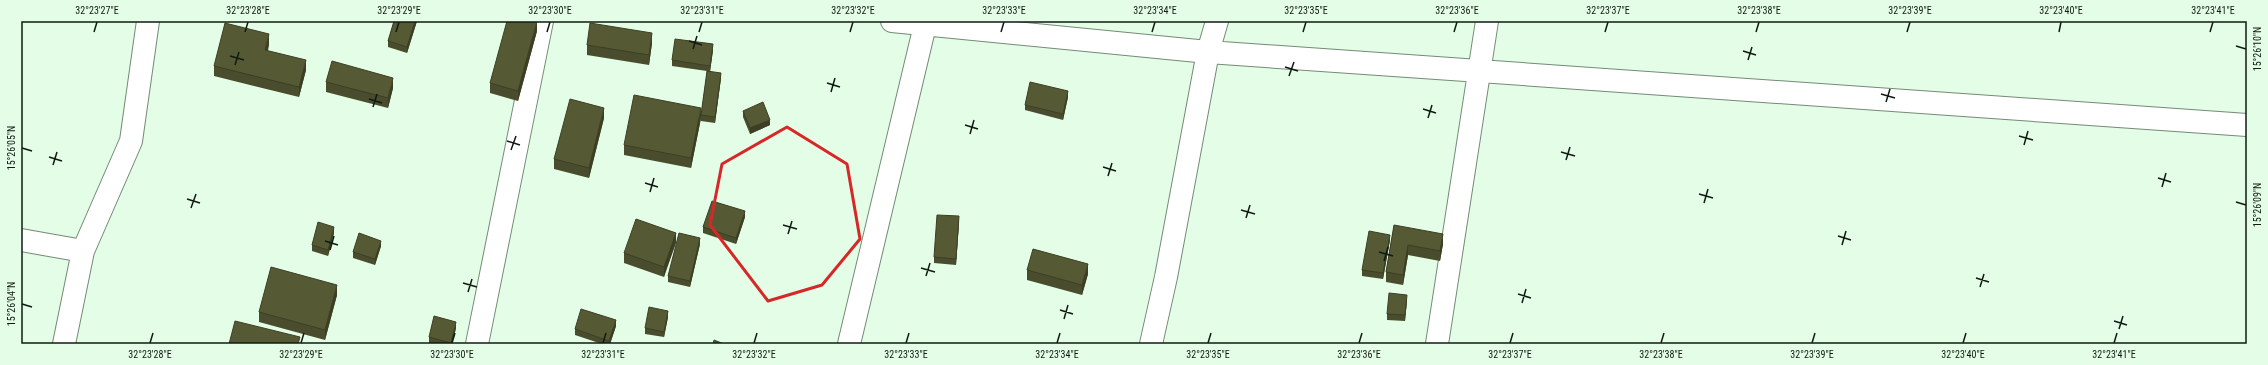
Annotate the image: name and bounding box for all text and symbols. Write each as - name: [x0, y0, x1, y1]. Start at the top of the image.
- text: 32°23'27"E: [75, 5, 119, 16]
- text: 32°23'28"E: [226, 5, 270, 16]
- text: 32°23'29"E: [377, 5, 421, 16]
- text: 32°23'30"E: [528, 5, 572, 16]
- text: 32°23'31"E: [680, 5, 724, 16]
- text: 32°23'32"E: [831, 5, 875, 16]
- text: 32°23'33"E: [982, 5, 1026, 16]
- text: 32°23'34"E: [1133, 5, 1177, 16]
- text: 32°23'35"E: [1284, 5, 1328, 16]
- text: 32°23'36"E: [1435, 5, 1479, 16]
- text: 32°23'37"E: [1586, 5, 1630, 16]
- text: 32°23'38"E: [1737, 5, 1781, 16]
- text: 32°23'39"E: [1888, 5, 1932, 16]
- text: 32°23'40"E: [2039, 5, 2083, 16]
- text: 32°23'41"E: [2191, 5, 2235, 16]
- text: 15°26'10"N: [2252, 27, 2263, 71]
- text: 15°26'05"N: [6, 126, 17, 170]
- text: 15°26'09"N: [2252, 183, 2263, 227]
- text: 15°26'04"N: [6, 282, 17, 326]
- text: 32°23'28"E: [128, 349, 172, 360]
- text: 32°23'29"E: [279, 349, 323, 360]
- text: 32°23'30"E: [430, 349, 474, 360]
- text: 32°23'31"E: [581, 349, 625, 360]
- text: 32°23'32"E: [732, 349, 776, 360]
- text: 32°23'33"E: [884, 349, 928, 360]
- text: 32°23'34"E: [1035, 349, 1079, 360]
- text: 32°23'35"E: [1186, 349, 1230, 360]
- text: 32°23'36"E: [1337, 349, 1381, 360]
- text: 32°23'37"E: [1488, 349, 1532, 360]
- text: 32°23'38"E: [1639, 349, 1683, 360]
- text: 32°23'39"E: [1790, 349, 1834, 360]
- text: 32°23'40"E: [1941, 349, 1985, 360]
- text: 32°23'41"E: [2092, 349, 2136, 360]

